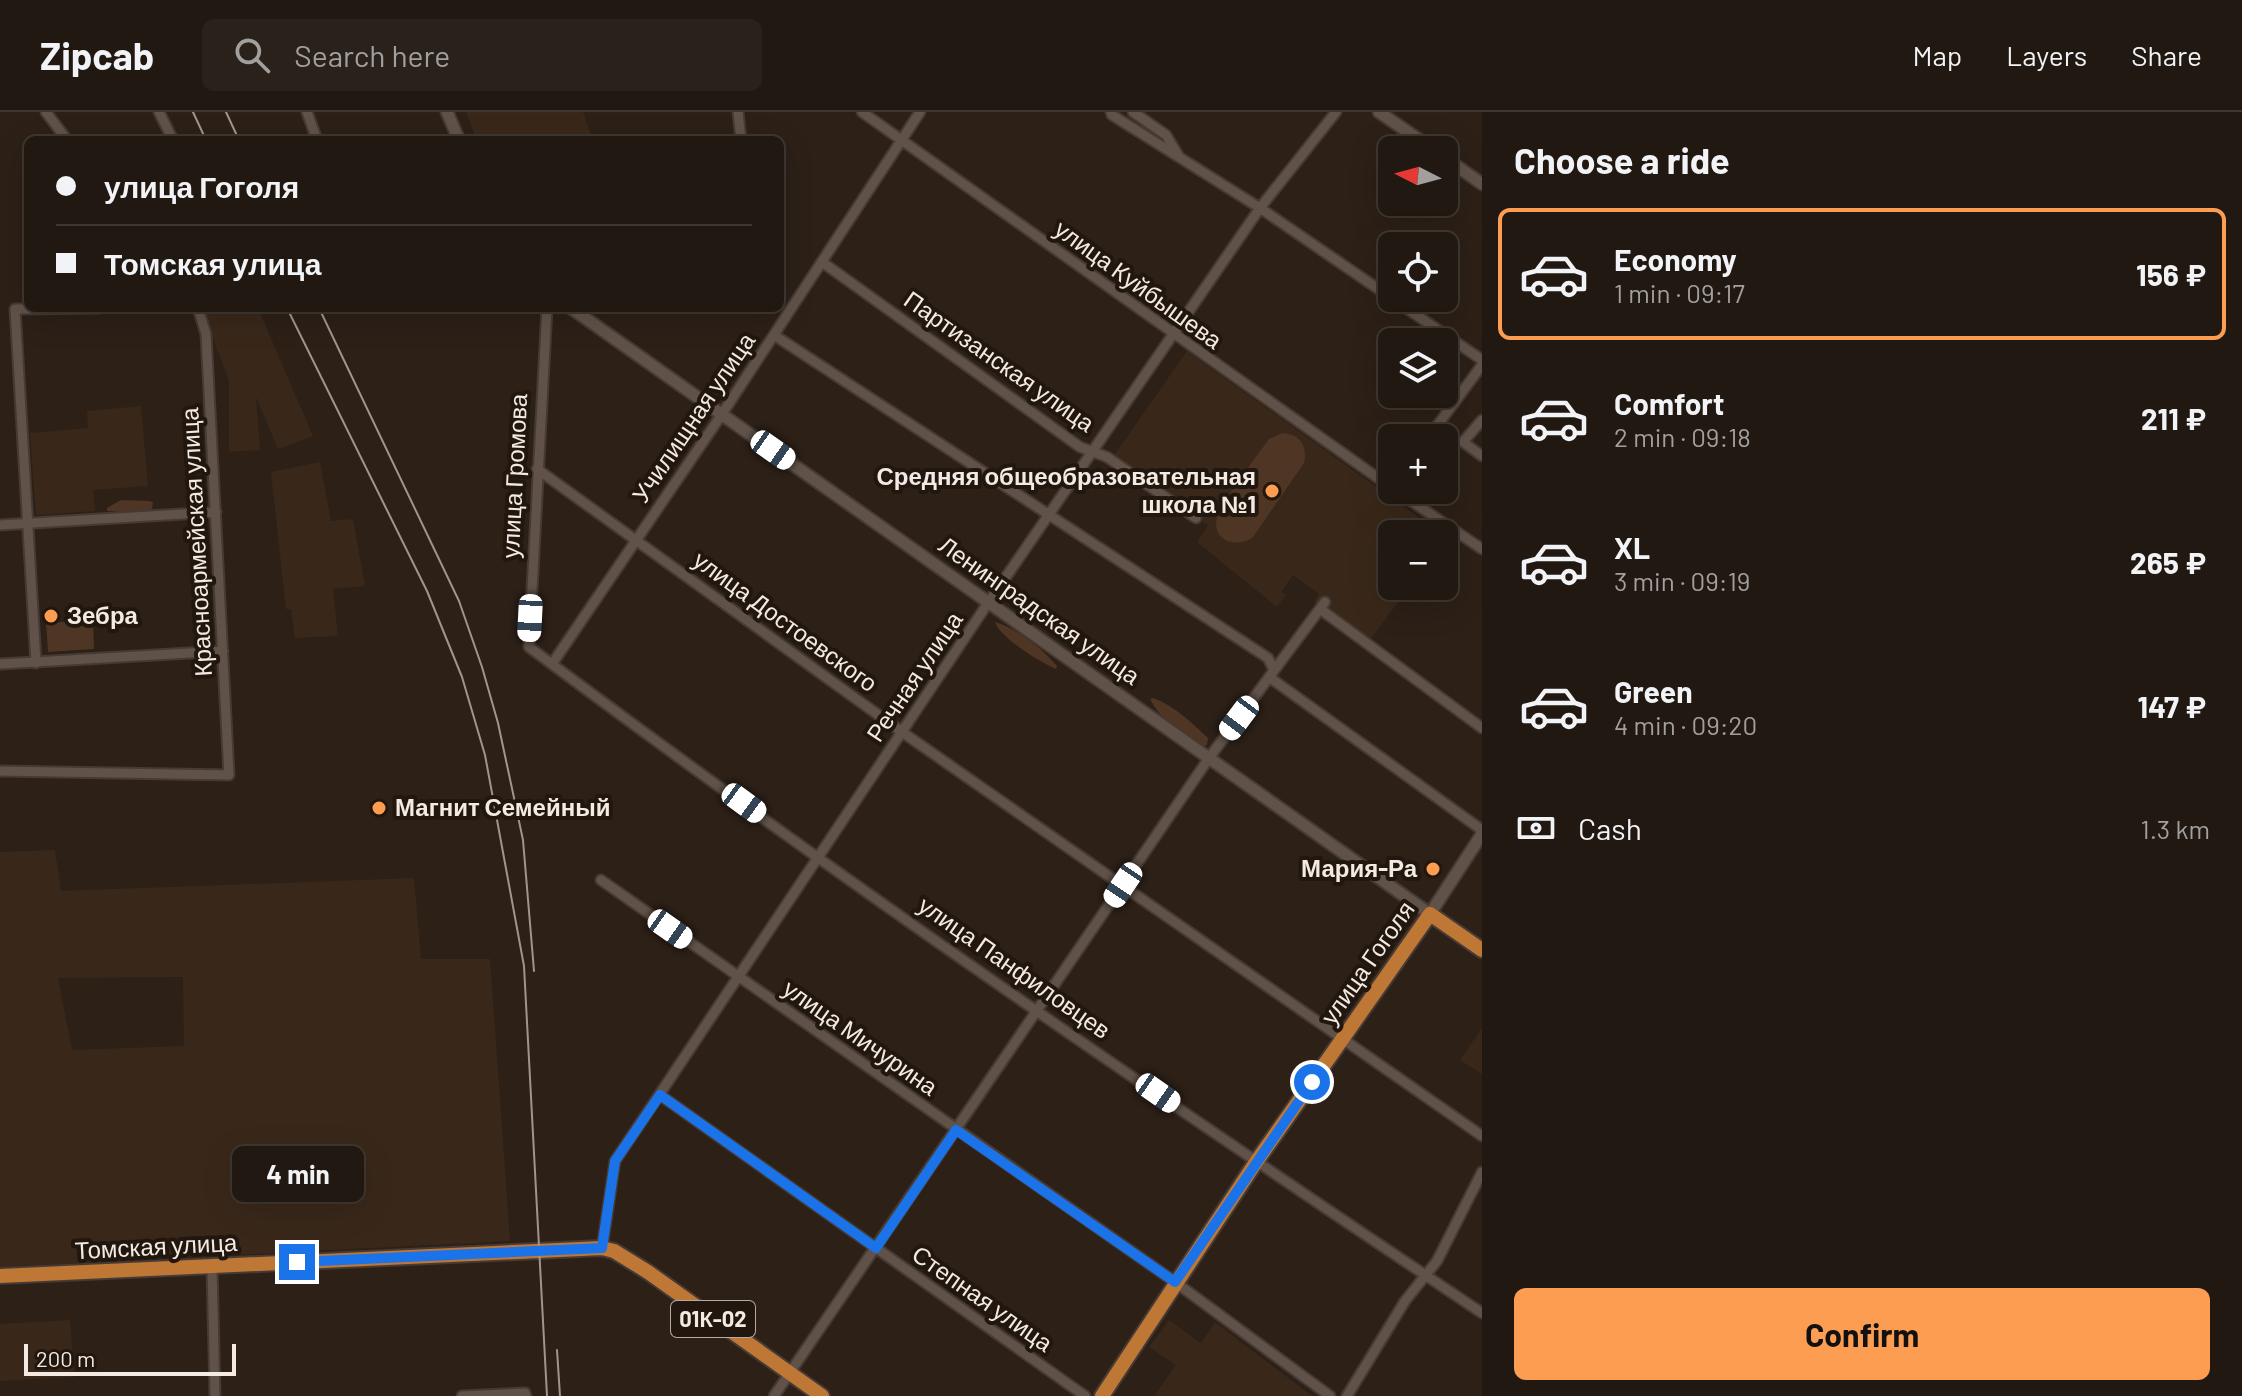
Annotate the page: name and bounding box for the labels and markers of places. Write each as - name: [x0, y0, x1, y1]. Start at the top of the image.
- place label: Средняя общеобразовательная школа №1: [877, 461, 1256, 518]
- marker: Средняя общеобразовательная школа №1: [1263, 482, 1281, 500]
- place label: Зебра: [67, 600, 139, 629]
- marker: Зебра: [42, 607, 60, 625]
- place label: Магнит Семейный: [395, 792, 610, 821]
- marker: Магнит Семейный: [370, 799, 388, 817]
- place label: Мария-Ра: [1301, 853, 1418, 882]
- marker: Мария-Ра: [1424, 860, 1442, 878]

